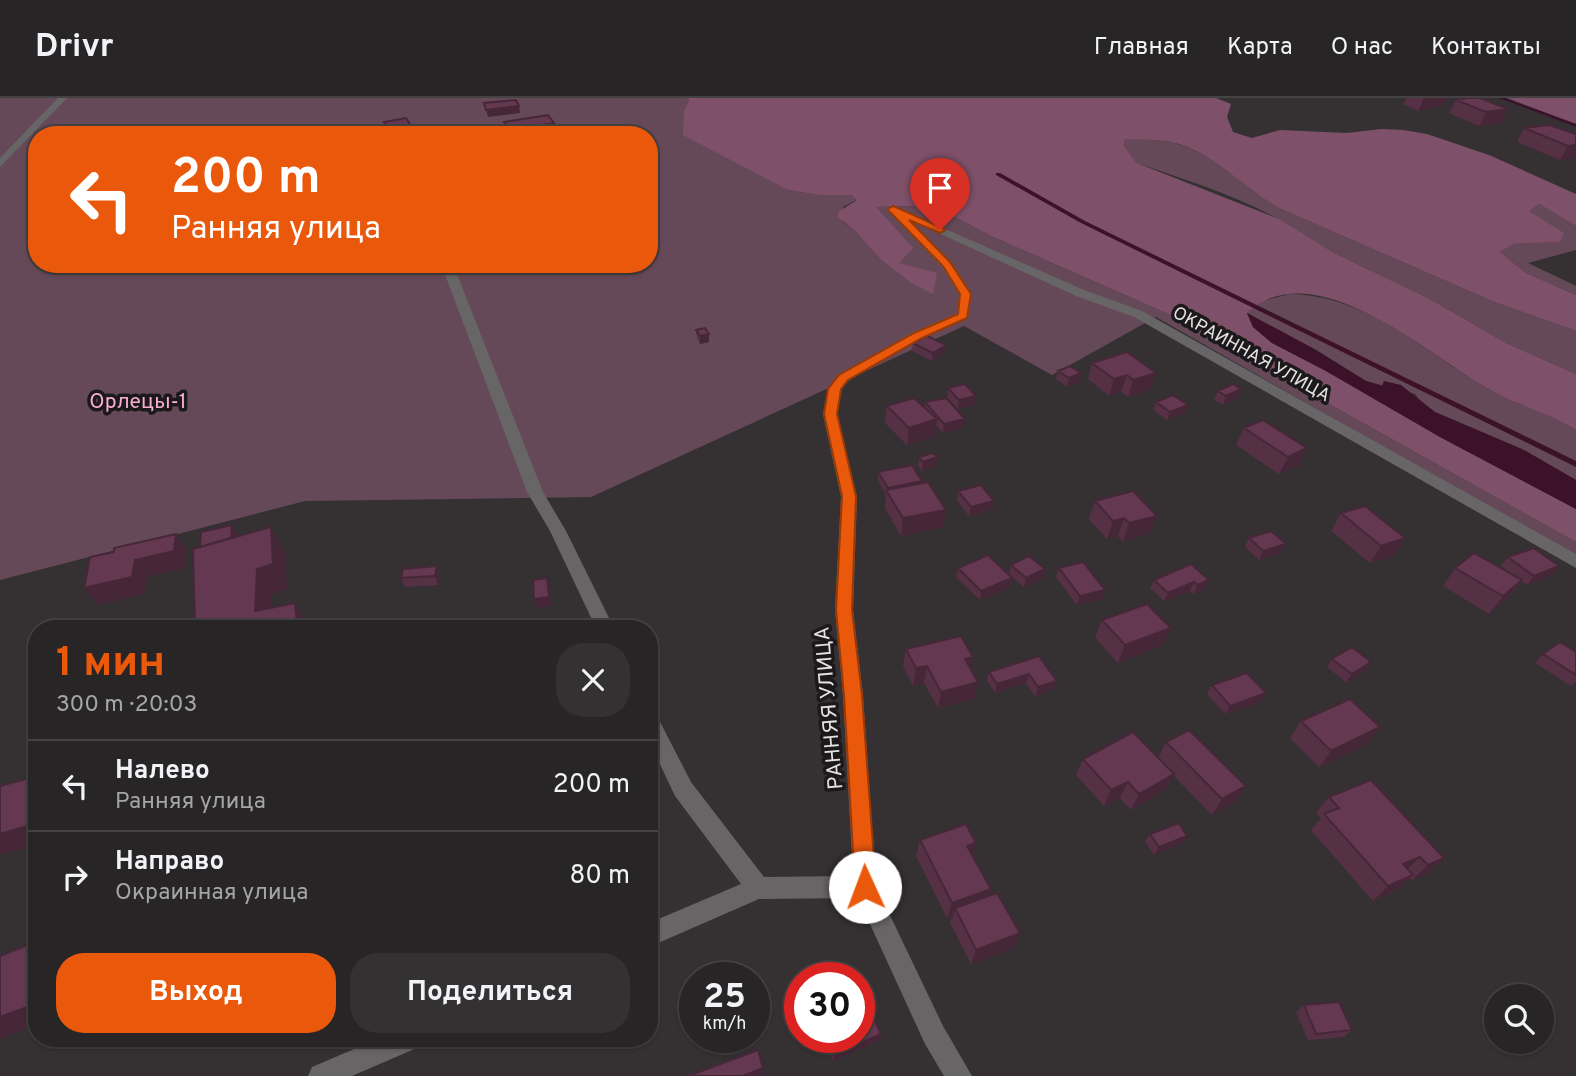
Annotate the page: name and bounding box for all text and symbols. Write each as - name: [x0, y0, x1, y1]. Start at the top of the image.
- text: Drivr: [35, 27, 114, 69]
- text: Главная: [1094, 33, 1189, 63]
- text: Карта: [1227, 33, 1293, 63]
- text: О нас: [1331, 33, 1393, 63]
- text: Контакты: [1431, 33, 1541, 63]
- text: 200 m: [171, 149, 321, 211]
- icon: left: [56, 154, 147, 245]
- pin: [910, 158, 970, 230]
- icon: arrive: [921, 169, 959, 207]
- text: Ранняя улица: [171, 210, 381, 250]
- street label: ОКРАИННАЯ УЛИЦА: [1168, 302, 1334, 408]
- park label: Орлецы-1: [89, 389, 187, 416]
- street label: РАННЯЯ УЛИЦА: [809, 625, 851, 791]
- text: 1 мин: [56, 638, 165, 691]
- button: close: [556, 643, 630, 717]
- text: 300 m · 20:03: [56, 691, 197, 720]
- text: Налево: [115, 755, 210, 788]
- icon: left: [56, 767, 94, 805]
- text: 200 m: [553, 769, 630, 802]
- text: Ранняя улица: [115, 788, 266, 817]
- text: Направо: [115, 846, 224, 879]
- position arrow: [828, 850, 902, 924]
- icon: right: [56, 858, 94, 896]
- text: 80 m: [570, 860, 630, 893]
- text: Окраинная улица: [115, 879, 308, 908]
- button: Выход: [56, 953, 336, 1033]
- button: Поделиться: [350, 953, 630, 1033]
- speed limit sign: 30: [784, 962, 875, 1053]
- text: 25: [703, 976, 746, 1020]
- map controls: [1484, 984, 1554, 1054]
- button: search: [1484, 984, 1554, 1054]
- text: km/h: [703, 1013, 746, 1036]

